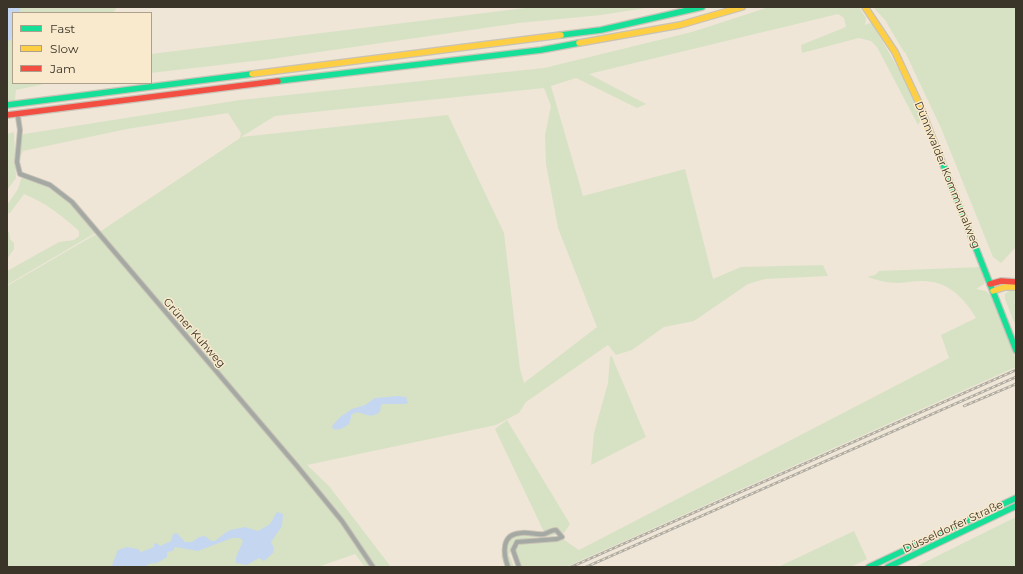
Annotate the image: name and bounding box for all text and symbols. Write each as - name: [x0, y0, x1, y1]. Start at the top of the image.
- legend: [12, 12, 152, 84]
- text: Fast: [50, 21, 75, 36]
- text: Slow: [50, 41, 79, 56]
- text: Jam: [50, 61, 76, 76]
- street label: Dünnwalder Kommunalweg: [911, 100, 983, 250]
- street label: Grüner Kuhweg: [160, 296, 228, 370]
- street label: Düsseldorfer Straße: [901, 498, 1005, 556]

